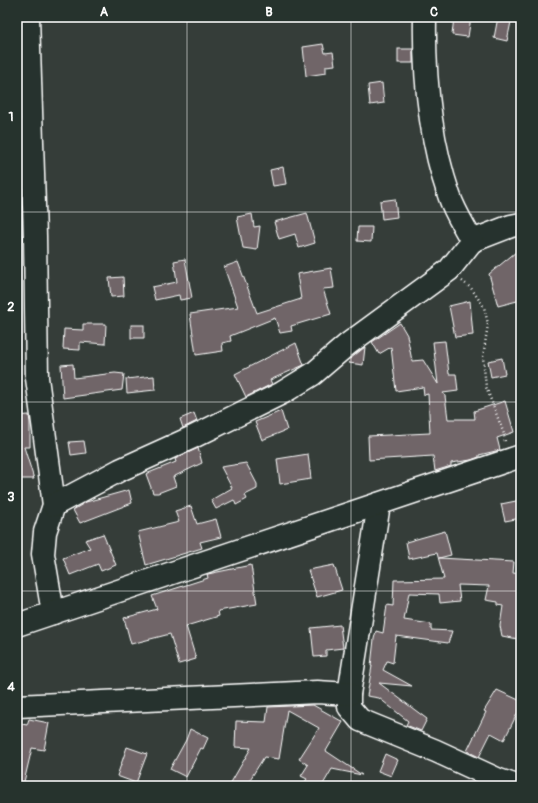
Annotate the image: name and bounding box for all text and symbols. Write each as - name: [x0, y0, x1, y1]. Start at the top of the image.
- text: A: [100, 4, 109, 20]
- text: B: [265, 4, 273, 20]
- text: C: [430, 4, 438, 20]
- text: 1: [8, 109, 14, 125]
- text: 2: [7, 299, 15, 315]
- text: 3: [7, 489, 15, 505]
- text: 4: [7, 679, 15, 695]

